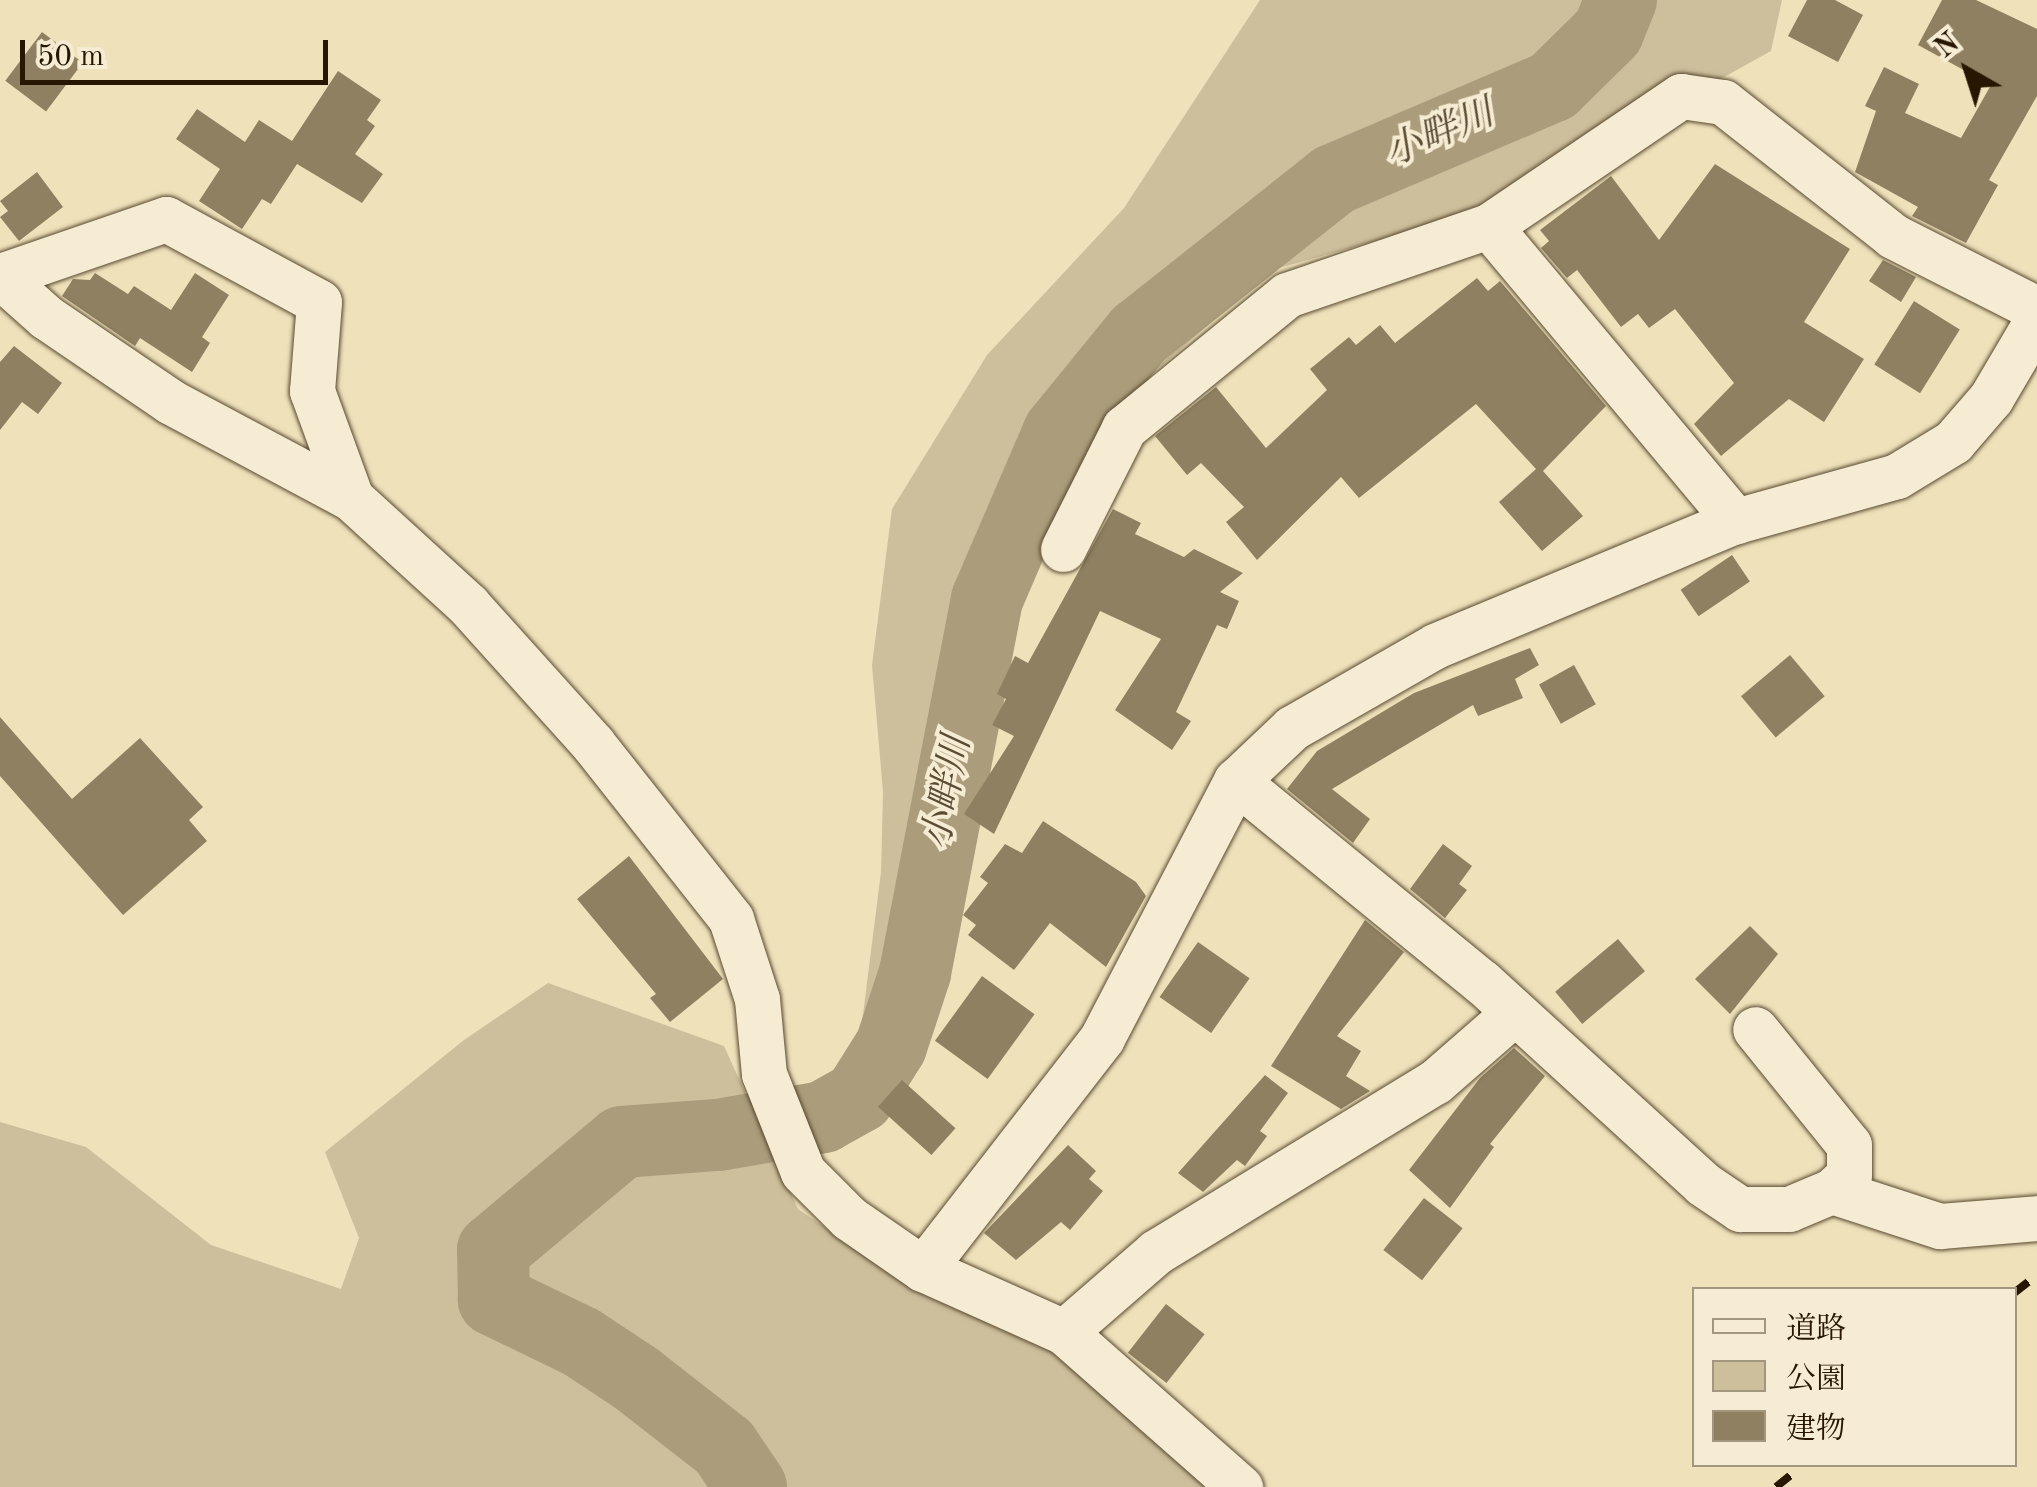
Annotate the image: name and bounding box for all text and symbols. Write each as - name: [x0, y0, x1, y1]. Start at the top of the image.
- scale bar: [25, 20, 332, 82]
- north arrow: [1917, 20, 2017, 120]
- text: N: [1931, 29, 1965, 64]
- text: 50 m: [37, 42, 104, 72]
- water label: 小畔川: [1379, 92, 1501, 178]
- water label: 小畔川: [916, 733, 982, 853]
- legend: [1692, 1287, 2017, 1467]
- text: 道路: [1786, 1315, 1846, 1345]
- text: 公園: [1786, 1365, 1846, 1395]
- text: 建物: [1786, 1415, 1846, 1445]

